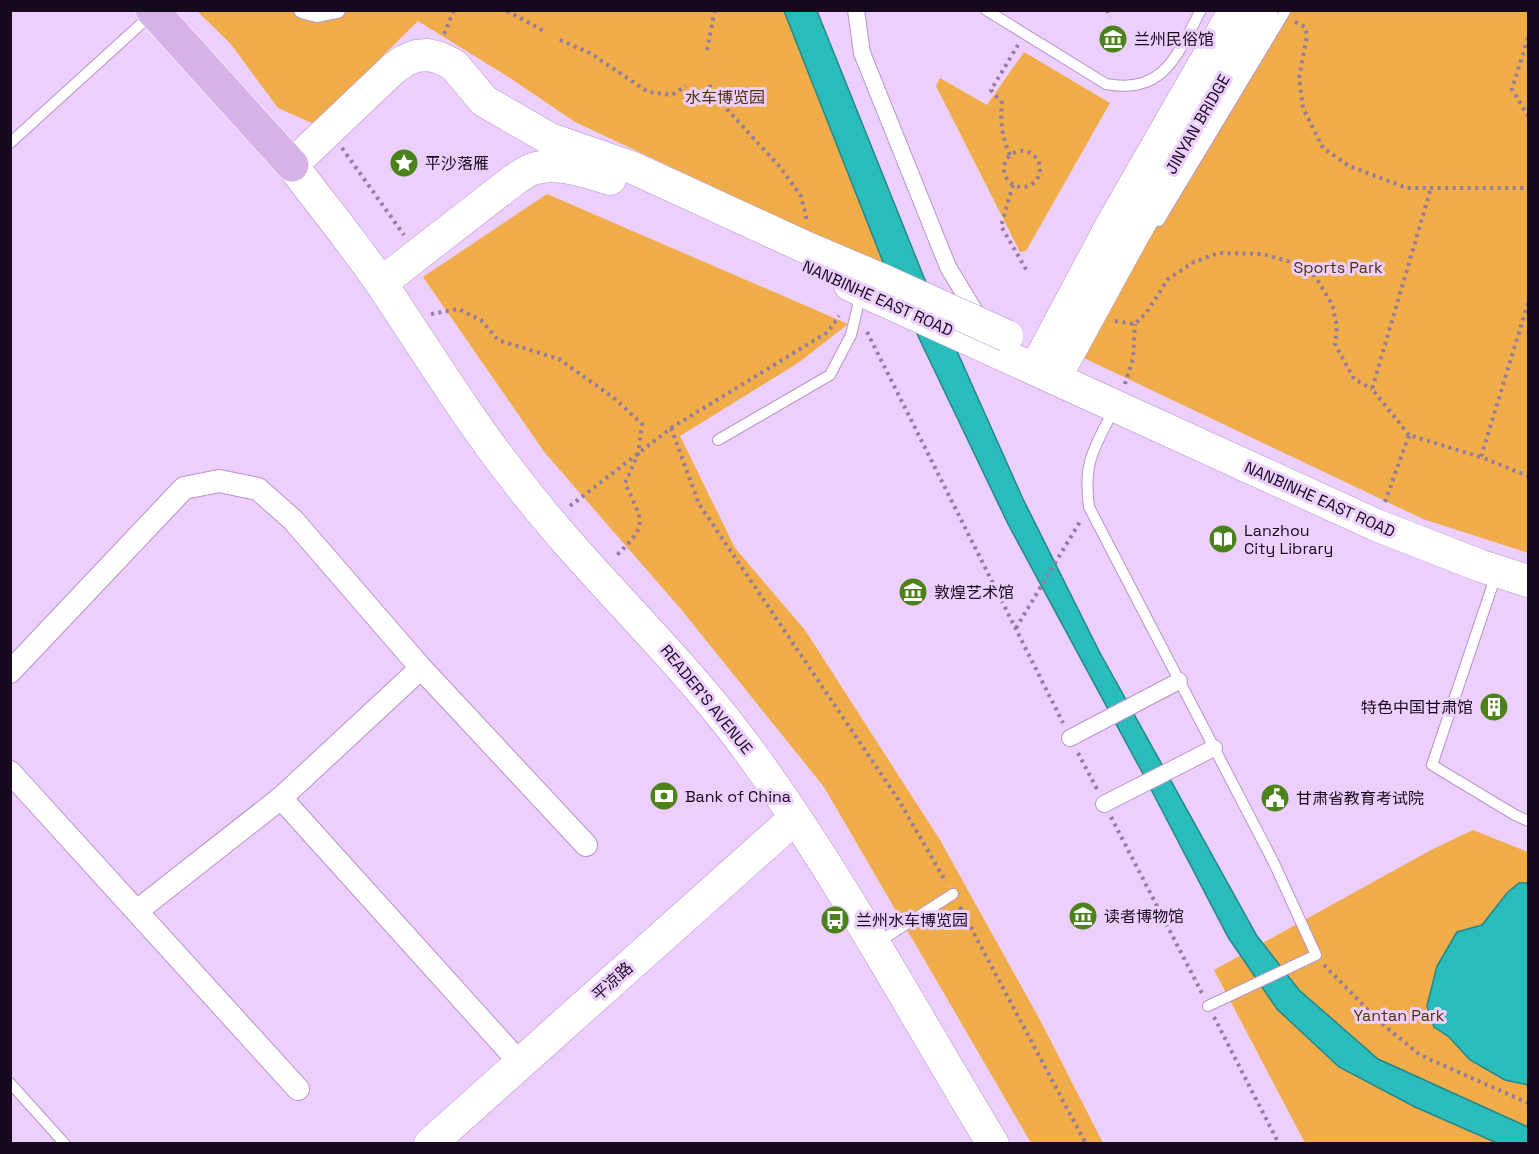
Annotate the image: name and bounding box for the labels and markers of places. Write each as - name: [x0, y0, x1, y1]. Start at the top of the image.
- museum icon: 兰州民俗馆: [1097, 23, 1129, 55]
- place label: 兰州民俗馆: [1134, 29, 1214, 50]
- place icon: 平沙落雁: [388, 147, 420, 179]
- place label: 平沙落雁: [425, 153, 489, 174]
- place label: Lanzhou City Library: [1244, 520, 1333, 559]
- library icon: Lanzhou City Library: [1207, 523, 1239, 555]
- museum icon: 敦煌艺术馆: [897, 576, 929, 608]
- place label: 敦煌艺术馆: [934, 582, 1014, 603]
- building icon: 特色中国甘肃馆: [1478, 691, 1510, 723]
- place label: 特色中国甘肃馆: [1361, 697, 1473, 718]
- bank icon: Bank of China: [648, 780, 680, 812]
- public building icon: 甘肃省教育考试院: [1259, 782, 1291, 814]
- place label: Bank of China: [685, 786, 791, 807]
- place label: 甘肃省教育考试院: [1296, 788, 1424, 809]
- museum icon: 读者博物馆: [1067, 900, 1099, 932]
- bus stop icon: 兰州水车博览园: [819, 904, 851, 936]
- place label: 读者博物馆: [1104, 906, 1184, 927]
- place label: 兰州水车博览园: [856, 910, 968, 931]

